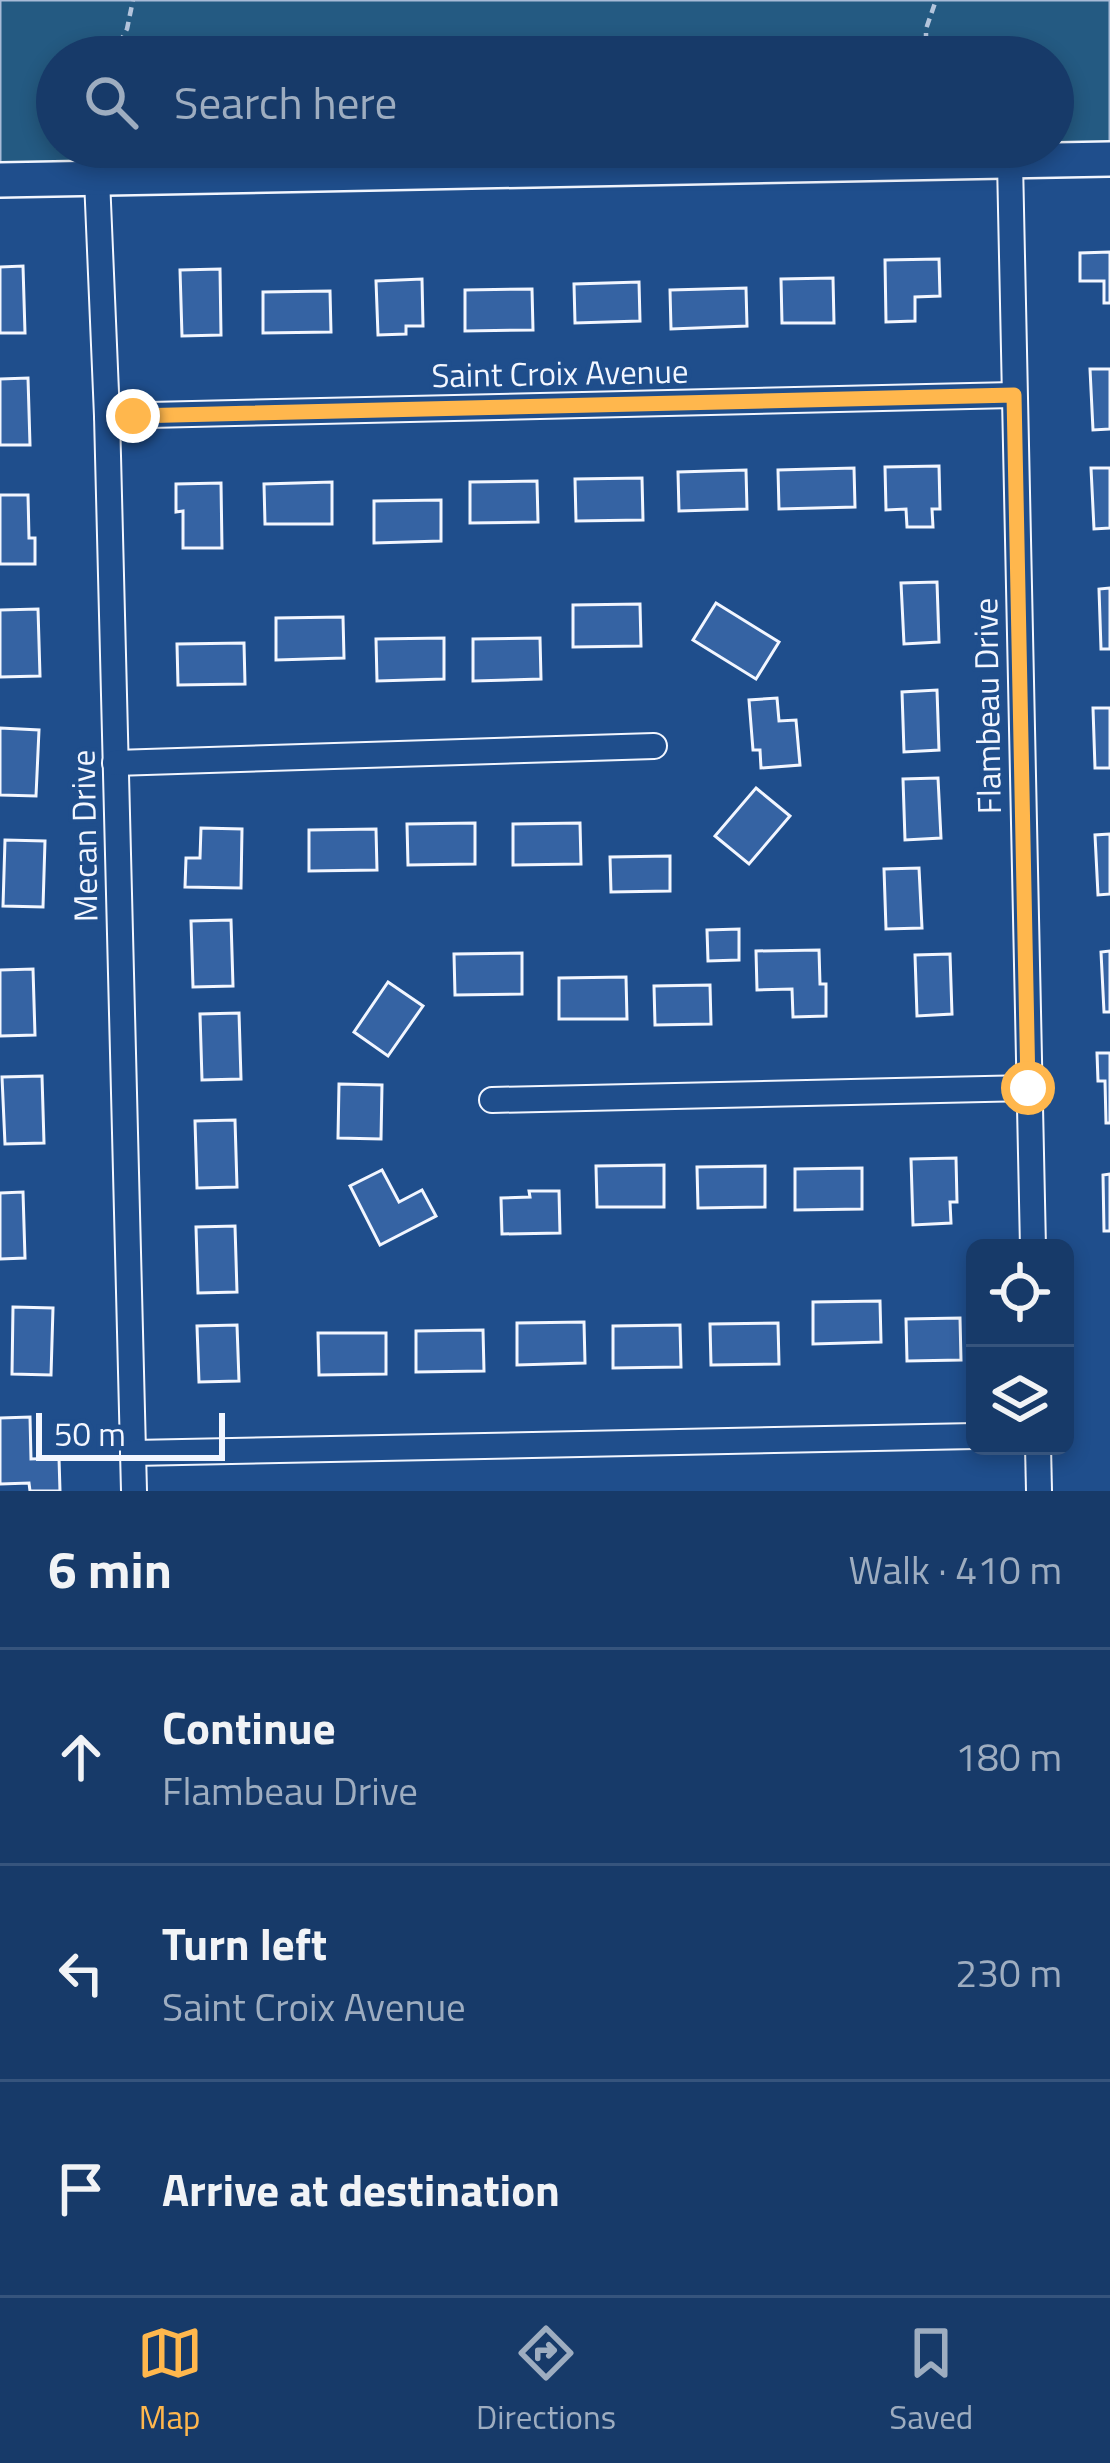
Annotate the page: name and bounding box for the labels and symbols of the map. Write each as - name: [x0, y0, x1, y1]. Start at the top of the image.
- street label: Saint Croix Avenue: [431, 346, 689, 400]
- route end: [106, 389, 160, 443]
- street label: Flambeau Drive: [960, 597, 1014, 815]
- street label: Mecan Drive: [58, 749, 110, 923]
- route start: [1001, 1061, 1055, 1115]
- scale bar: [36, 1407, 225, 1460]

